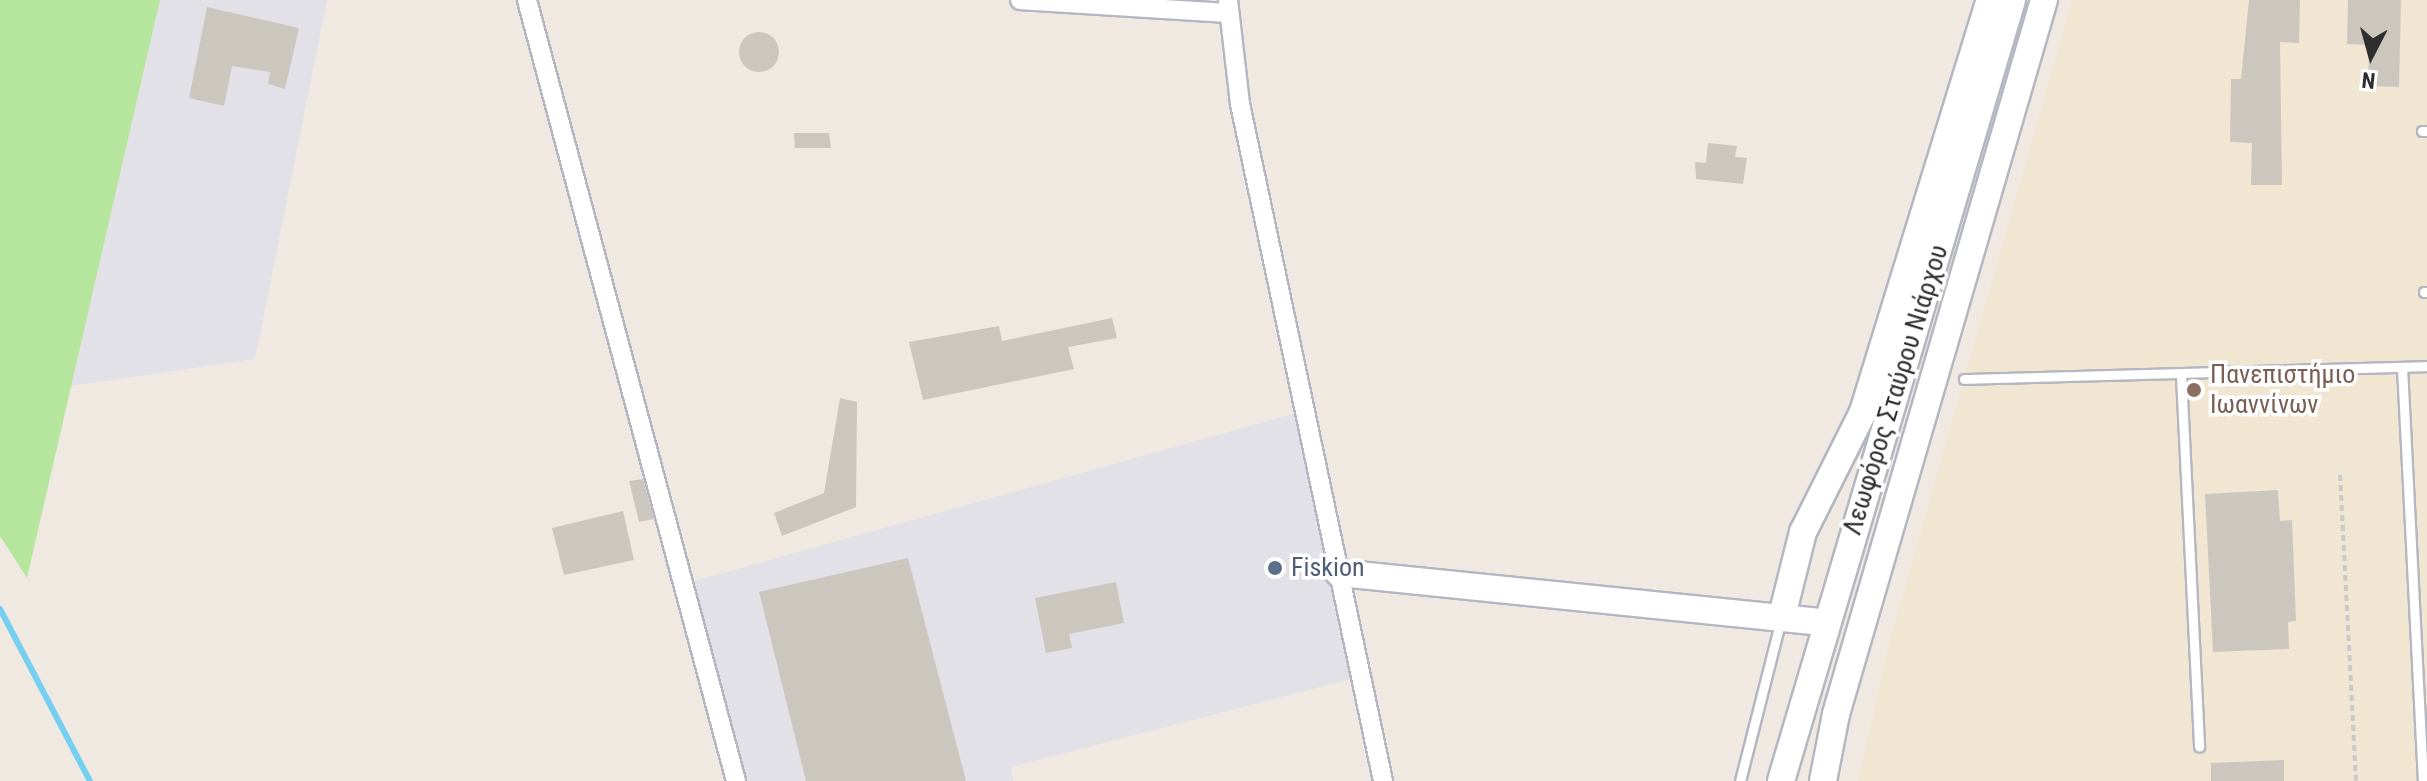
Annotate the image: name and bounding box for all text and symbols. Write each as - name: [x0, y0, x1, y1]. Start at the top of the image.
- north arrow: [2331, 16, 2411, 96]
- text: N: [2360, 67, 2376, 94]
- street label: Λεωφόρος Σταύρου Νιάρχου: [1837, 241, 1955, 539]
- place label: Πανεπιστήμιο Ιωαννίνων: [2210, 359, 2355, 420]
- marker: Πανεπιστήμιο Ιωαννίνων: [2185, 381, 2203, 399]
- place label: Fiskion: [1291, 552, 1365, 584]
- marker: Fiskion: [1266, 559, 1284, 577]

